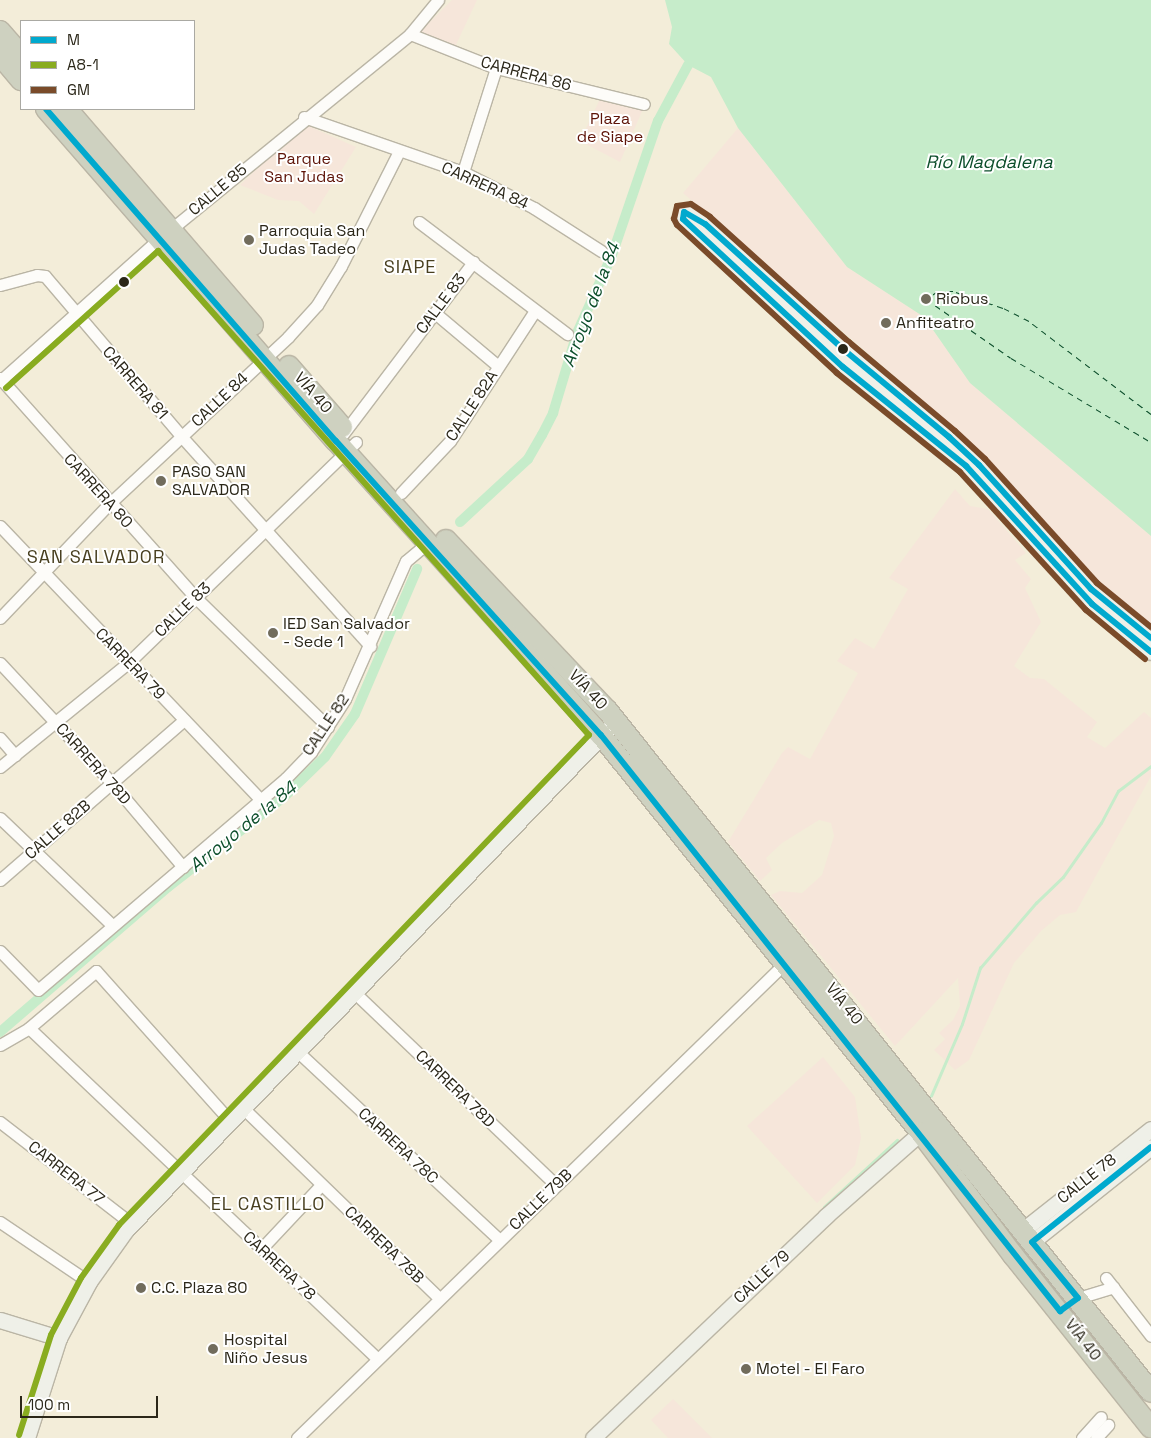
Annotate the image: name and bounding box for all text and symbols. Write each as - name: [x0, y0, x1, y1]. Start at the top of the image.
- legend: [20, 20, 195, 110]
- text: M: [67, 30, 80, 49]
- street label: CARRERA 86: [478, 53, 574, 95]
- text: A8-1: [67, 55, 99, 74]
- text: GM: [67, 80, 90, 99]
- park label: Plaza de Siape: [577, 109, 643, 147]
- park label: Parque San Judas: [264, 149, 344, 187]
- water label: Río Magdalena: [925, 151, 1053, 173]
- street label: CARRERA 84: [438, 158, 532, 214]
- street label: CALLE 85: [185, 160, 251, 220]
- place label: Parroquia San Judas Tadeo: [259, 221, 365, 259]
- marker: Parroquia San Judas Tadeo: [243, 234, 255, 246]
- water label: Arroyo de la 84: [557, 240, 625, 370]
- district label: SIAPE: [383, 256, 437, 278]
- street label: CALLE 83: [412, 270, 470, 338]
- unlabelled marker: [119, 277, 129, 287]
- place label: Riobus: [936, 289, 988, 309]
- marker: Riobus: [920, 293, 932, 305]
- place label: Anfiteatro: [896, 313, 975, 333]
- marker: Anfiteatro: [880, 317, 892, 329]
- street label: CARRERA 81: [98, 343, 172, 423]
- unlabelled marker: [838, 344, 848, 354]
- street label: CALLE 82A: [442, 367, 502, 445]
- street label: VÍA 40: [290, 368, 336, 418]
- street label: CALLE 84: [188, 369, 252, 431]
- street label: CARRERA 80: [59, 450, 137, 532]
- place label: PASO SAN SALVADOR: [172, 462, 250, 500]
- marker: PASO SAN SALVADOR: [154, 474, 168, 488]
- district label: SAN SALVADOR: [25, 546, 167, 568]
- street label: CALLE 83: [151, 579, 215, 641]
- place label: IED San Salvador - Sede 1: [283, 614, 410, 652]
- street label: CARRERA 79: [91, 624, 169, 704]
- marker: IED San Salvador - Sede 1: [267, 627, 279, 639]
- street label: VÍA 40: [565, 666, 611, 714]
- street label: CALLE 82: [298, 690, 354, 760]
- street label: CARRERA 78D: [51, 719, 135, 809]
- water label: Arroyo de la 84: [185, 777, 301, 877]
- street label: CALLE 82B: [21, 796, 95, 864]
- street label: VÍA 40: [821, 979, 867, 1029]
- street label: CARRERA 78D: [411, 1046, 499, 1132]
- street label: CARRERA 78C: [354, 1104, 442, 1188]
- street label: CARRERA 77: [24, 1137, 108, 1209]
- street label: CALLE 78: [1054, 1150, 1120, 1208]
- street label: CALLE 79B: [505, 1165, 577, 1235]
- district label: EL CASTILLO: [209, 1193, 327, 1215]
- street label: CARRERA 78B: [340, 1202, 428, 1288]
- street label: CARRERA 78: [239, 1227, 319, 1305]
- street label: CALLE 79: [730, 1246, 794, 1308]
- place label: C.C. Plaza 80: [151, 1278, 248, 1298]
- marker: C.C. Plaza 80: [135, 1282, 147, 1294]
- street label: VÍA 40: [1061, 1315, 1105, 1365]
- place label: Hospital Niño Jesus: [224, 1330, 308, 1368]
- marker: Hospital Niño Jesus: [206, 1342, 220, 1356]
- place label: Motel - El Faro: [756, 1359, 866, 1379]
- marker: Motel - El Faro: [740, 1363, 752, 1375]
- scale bar: [22, 1386, 160, 1418]
- text: 100 m: [28, 1395, 70, 1414]

